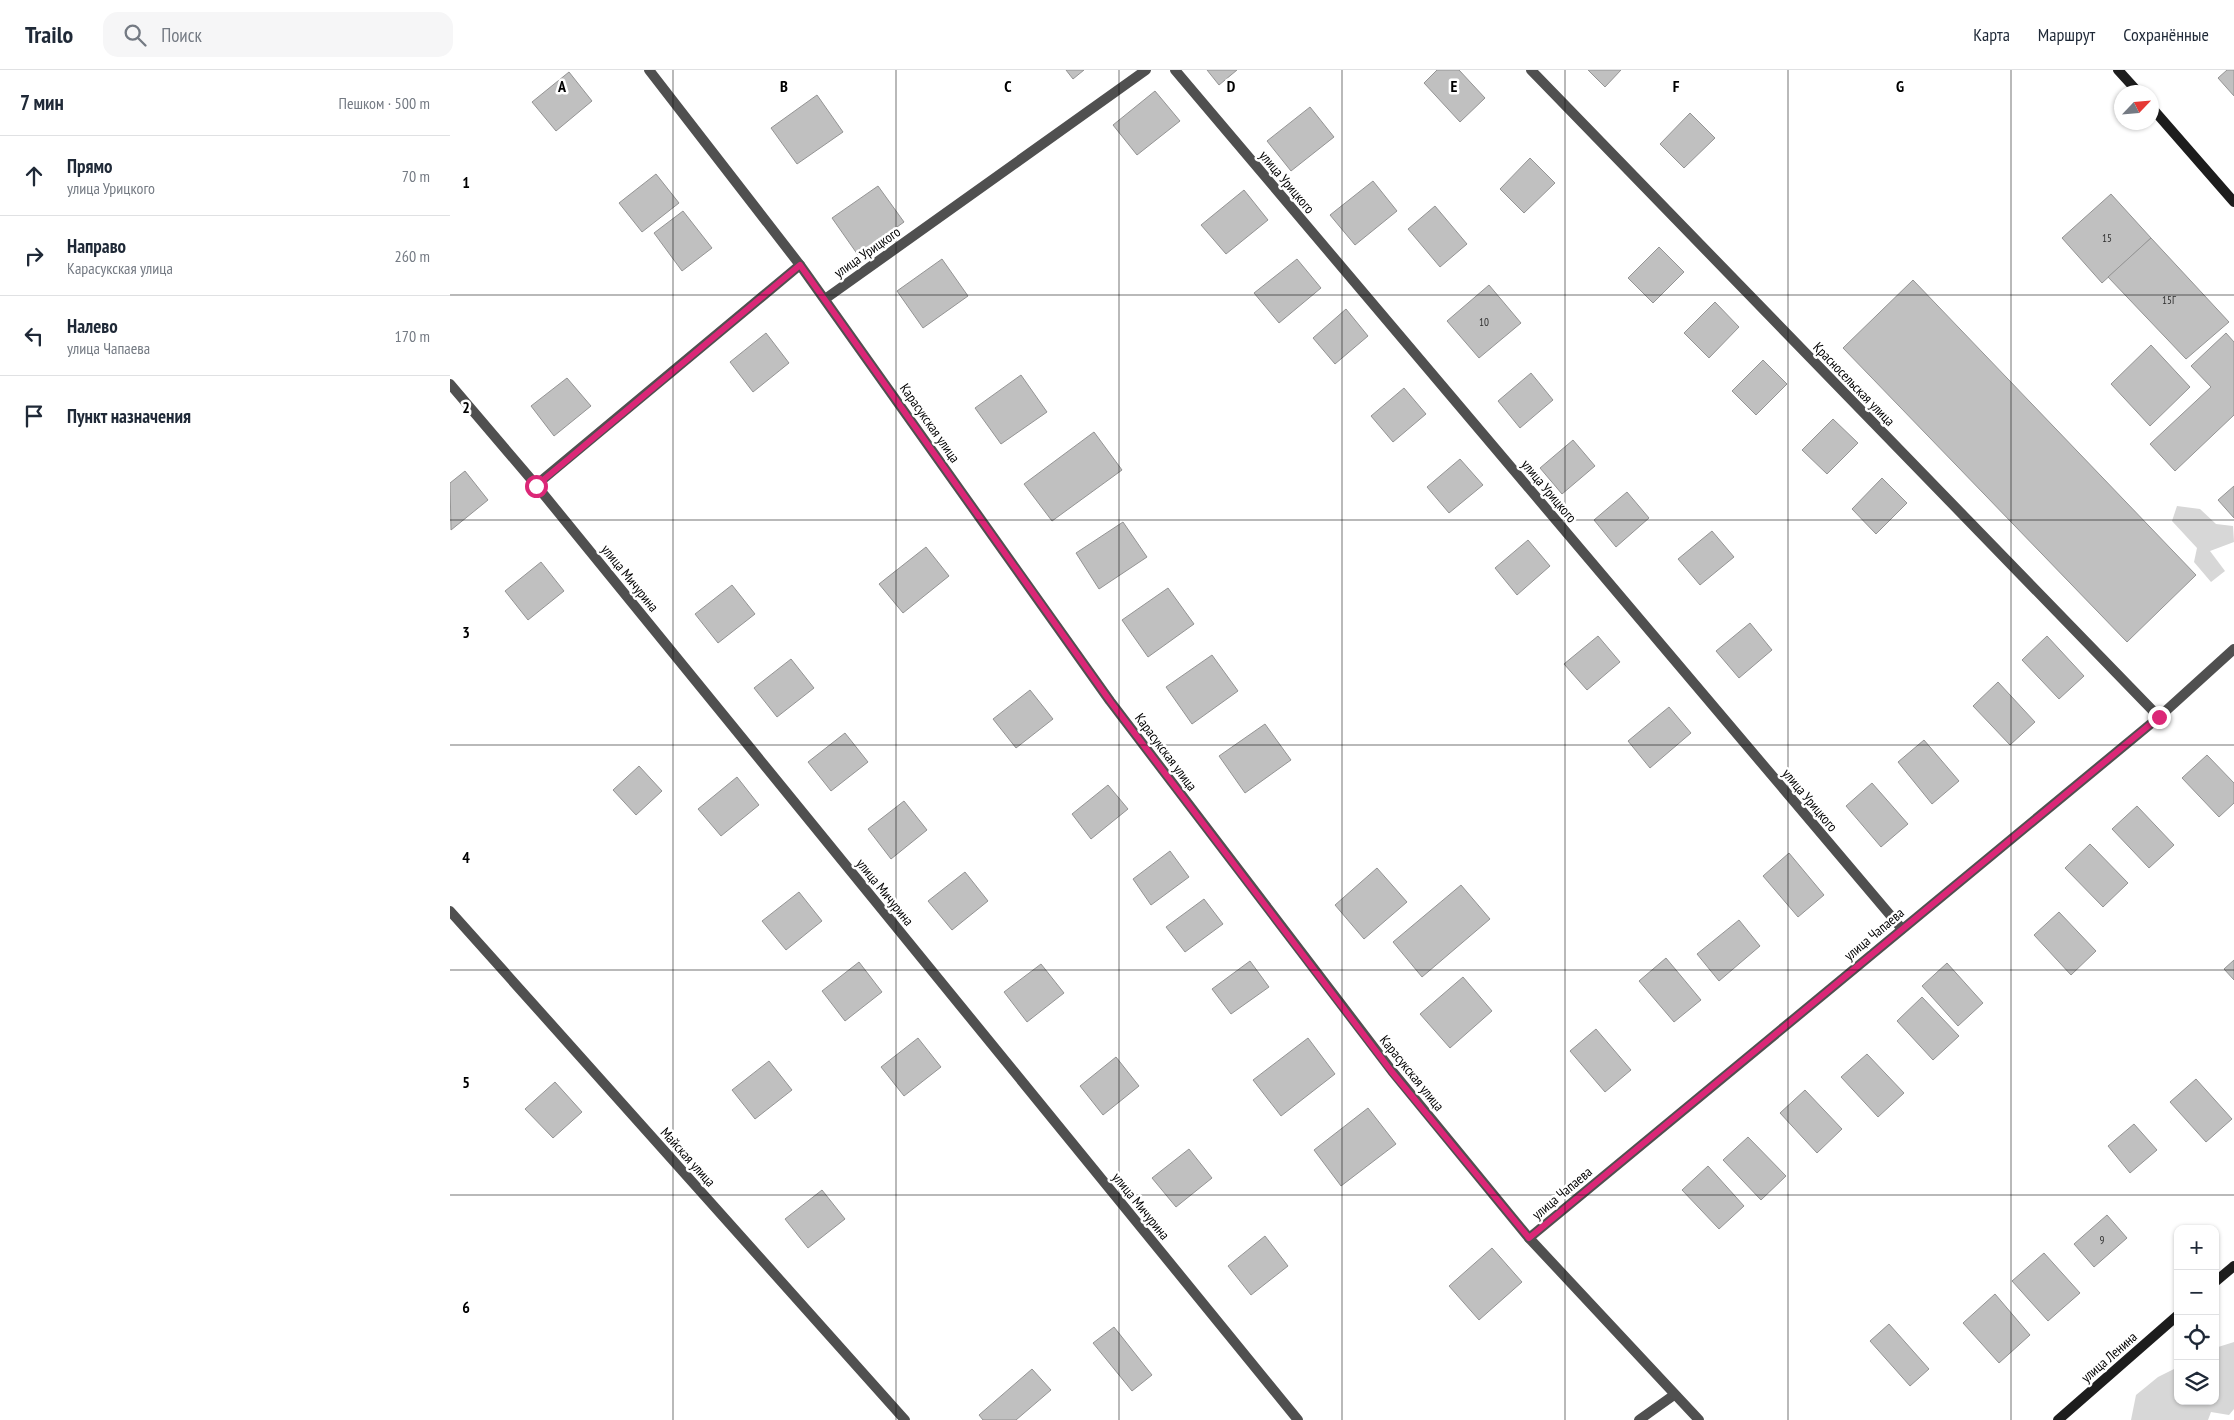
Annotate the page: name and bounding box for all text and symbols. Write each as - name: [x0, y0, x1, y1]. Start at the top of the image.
- search box: [103, 12, 453, 57]
- text: Trailo: [25, 19, 73, 50]
- icon: search: [121, 21, 149, 49]
- text: Поиск: [161, 23, 202, 47]
- text: Карта: [1973, 23, 2010, 46]
- text: Маршрут: [2038, 23, 2095, 46]
- text: Сохранённые: [2123, 23, 2209, 46]
- text: A: [557, 76, 567, 96]
- text: B: [780, 76, 788, 96]
- text: C: [1004, 76, 1012, 96]
- text: D: [1227, 76, 1236, 96]
- text: E: [1451, 76, 1458, 96]
- text: F: [1673, 76, 1680, 96]
- text: G: [1896, 76, 1904, 96]
- north arrow: [2114, 85, 2159, 130]
- text: 7 мин: [20, 89, 64, 116]
- text: Пешком · 500 m: [339, 93, 430, 113]
- street label: улица Урицкого: [1255, 147, 1319, 217]
- text: Прямо: [67, 154, 112, 178]
- icon: ahead: [20, 162, 48, 190]
- text: 70 m: [402, 166, 430, 186]
- text: 1: [462, 172, 470, 192]
- text: улица Урицкого: [67, 178, 155, 198]
- street label: улица Урицкого: [830, 223, 904, 281]
- house number: 15: [2102, 231, 2112, 245]
- text: Направо: [67, 234, 126, 258]
- icon: right: [20, 242, 48, 270]
- text: 260 m: [395, 246, 430, 266]
- text: Карасукская улица: [67, 258, 173, 278]
- house number: 15Г: [2162, 293, 2177, 307]
- text: Налево: [67, 314, 118, 338]
- house number: 10: [1479, 315, 1489, 329]
- icon: left: [20, 322, 48, 350]
- text: 170 m: [395, 326, 430, 346]
- text: улица Чапаева: [67, 338, 150, 358]
- street label: Красносельская улица: [1809, 338, 1899, 430]
- street label: Карасукская улица: [896, 380, 964, 466]
- text: 2: [462, 397, 470, 417]
- icon: arrive: [20, 402, 48, 430]
- text: Пункт назначения: [67, 404, 191, 428]
- street label: улица Урицкого: [1517, 456, 1581, 526]
- route start: [525, 475, 548, 498]
- street label: улица Мичурина: [597, 541, 663, 615]
- text: 3: [462, 622, 470, 642]
- route end: [2148, 706, 2171, 729]
- street label: Карасукская улица: [1131, 710, 1201, 794]
- street label: улица Урицкого: [1778, 765, 1842, 835]
- text: 4: [462, 847, 470, 867]
- street label: улица Мичурина: [852, 855, 918, 929]
- street label: улица Чапаева: [1840, 904, 1908, 964]
- street label: Карасукская улица: [1376, 1031, 1448, 1115]
- text: 5: [462, 1072, 470, 1092]
- street label: Майская улица: [657, 1124, 719, 1190]
- street label: улица Чапаева: [1528, 1163, 1596, 1223]
- street label: улица Мичурина: [1108, 1169, 1174, 1243]
- map controls: [2174, 1225, 2219, 1405]
- button: +: [2174, 1225, 2219, 1270]
- house number: 9: [2100, 1233, 2105, 1247]
- button: −: [2174, 1270, 2219, 1315]
- text: 6: [462, 1297, 470, 1317]
- button: locate: [2174, 1315, 2219, 1360]
- street label: улица Ленина: [2077, 1328, 2141, 1386]
- button: layers: [2174, 1360, 2219, 1405]

